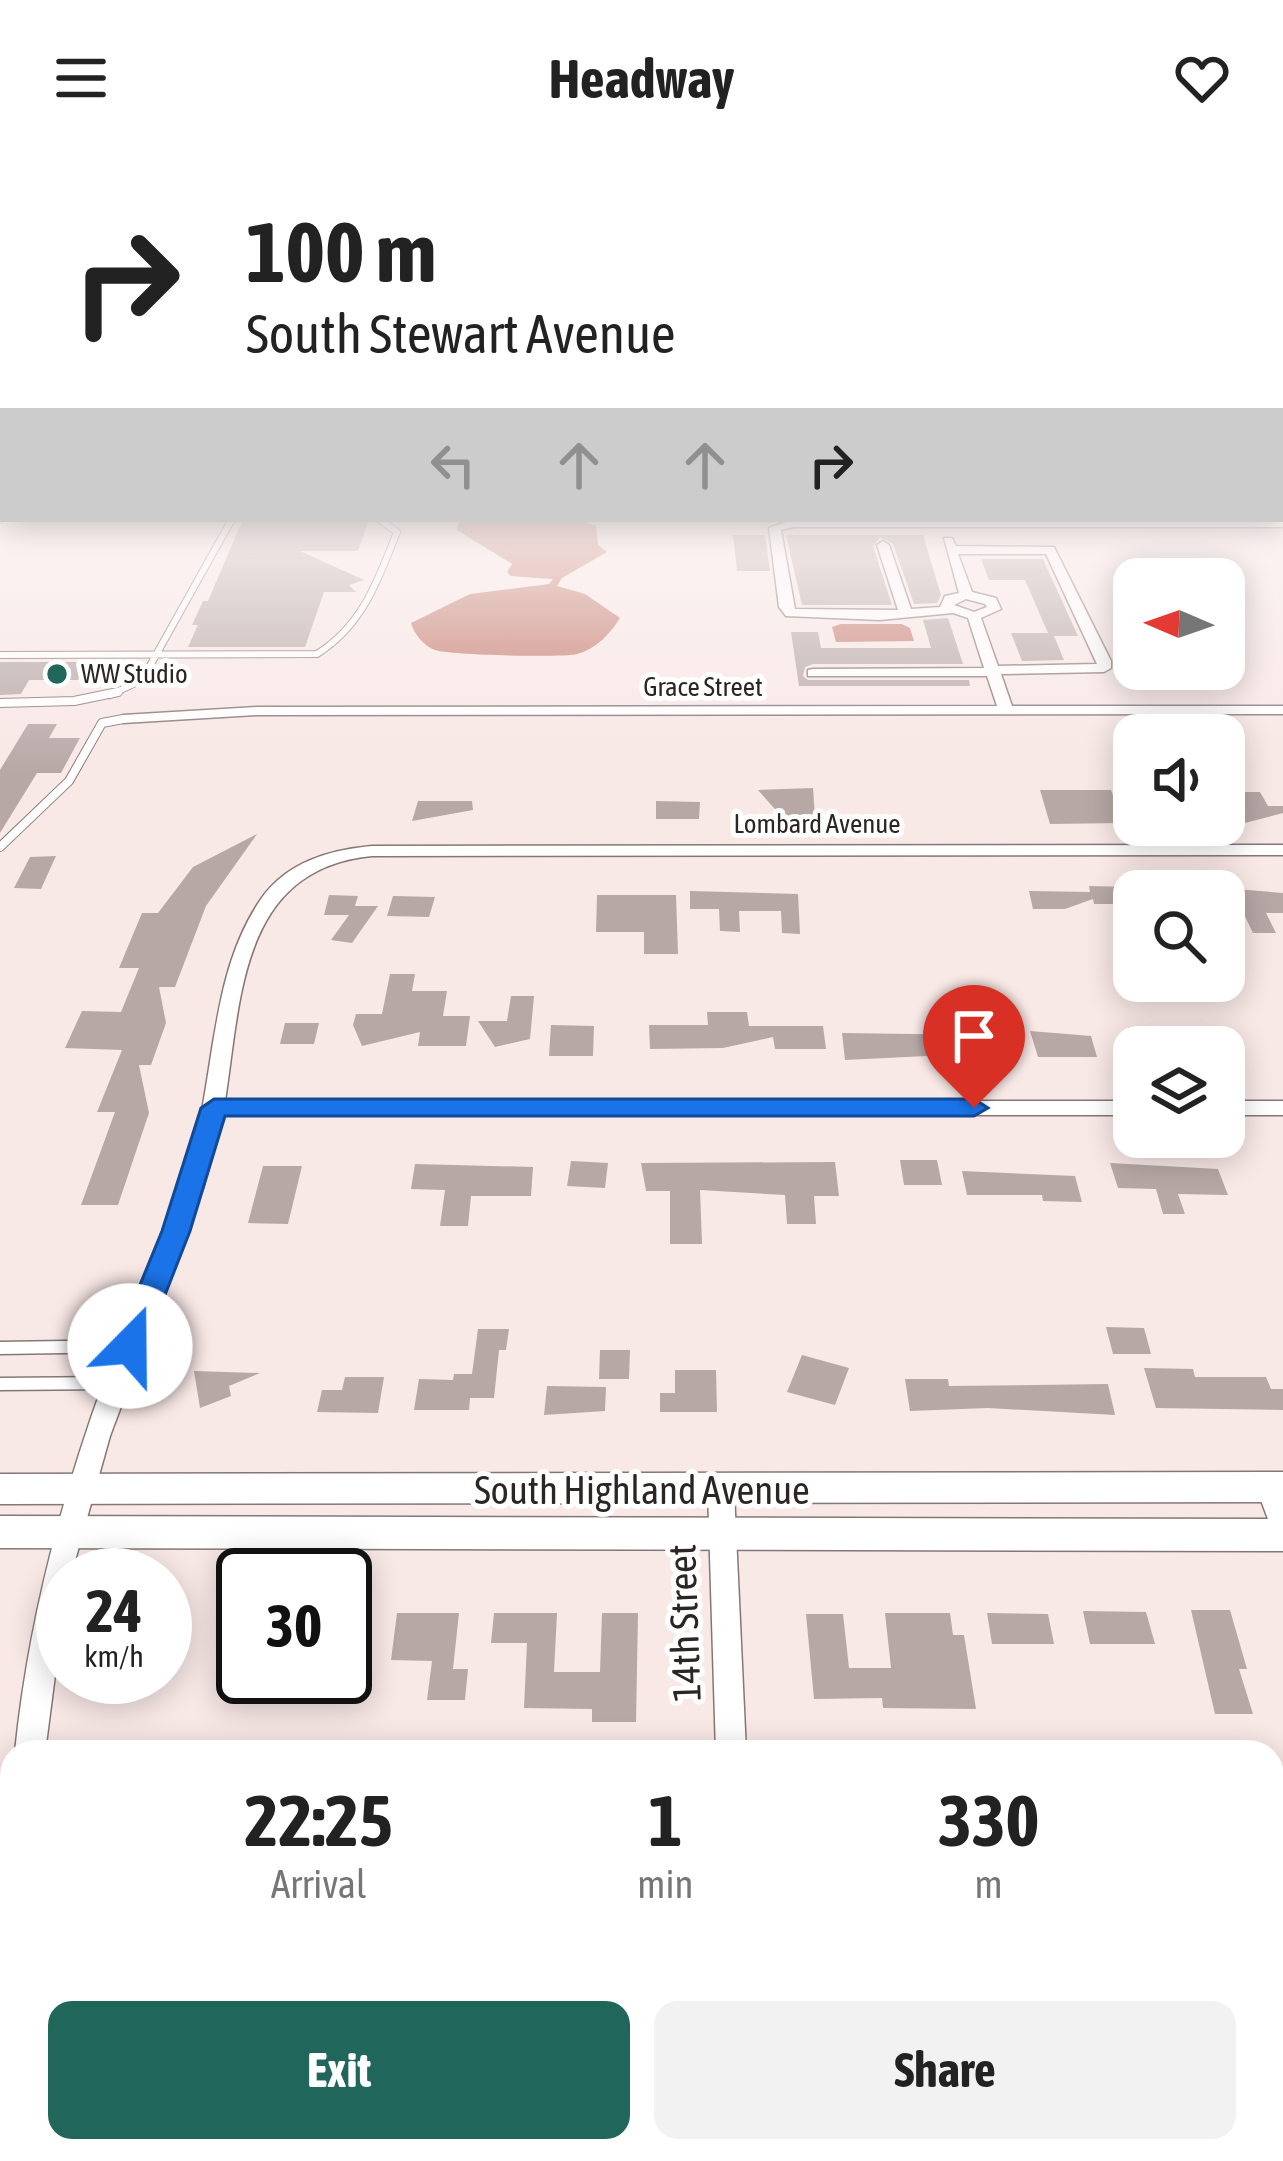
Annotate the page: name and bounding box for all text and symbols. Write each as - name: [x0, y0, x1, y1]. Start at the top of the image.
- icon: menu: [48, 45, 114, 111]
- icon: heart: [1169, 45, 1235, 111]
- text: Headway: [549, 48, 734, 109]
- icon: right: [48, 204, 204, 360]
- text: 100 m: [246, 204, 436, 300]
- text: South Stewart Avenue: [246, 303, 676, 364]
- icon: left: [420, 432, 486, 498]
- icon: ahead: [546, 432, 612, 498]
- icon: ahead: [672, 432, 738, 498]
- icon: right: [798, 432, 864, 498]
- north arrow: [1113, 558, 1245, 690]
- map controls: [1113, 558, 1245, 1158]
- place label: WW Studio: [81, 658, 188, 689]
- marker: WW Studio: [44, 661, 70, 687]
- street label: Grace Street: [643, 671, 763, 702]
- button: sound: [1113, 714, 1245, 846]
- street label: Lombard Avenue: [733, 808, 901, 839]
- button: search: [1113, 870, 1245, 1002]
- pin: [923, 985, 1025, 1108]
- icon: arrive: [941, 1003, 1007, 1069]
- button: layers: [1113, 1026, 1245, 1158]
- position arrow: [67, 1283, 193, 1409]
- street label: South Highland Avenue: [474, 1468, 810, 1512]
- street label: 14th Street: [659, 1543, 709, 1703]
- speed limit sign: 30: [216, 1548, 372, 1704]
- text: 24: [86, 1576, 142, 1645]
- text: km/h: [84, 1639, 144, 1673]
- text: 22:25: [245, 1779, 393, 1861]
- text: 1: [648, 1779, 682, 1861]
- text: 330: [938, 1779, 1039, 1861]
- text: Arrival: [271, 1862, 366, 1906]
- text: min: [637, 1862, 693, 1906]
- text: m: [975, 1862, 1003, 1906]
- button: Exit: [48, 2001, 630, 2139]
- button: Share: [654, 2001, 1236, 2139]

